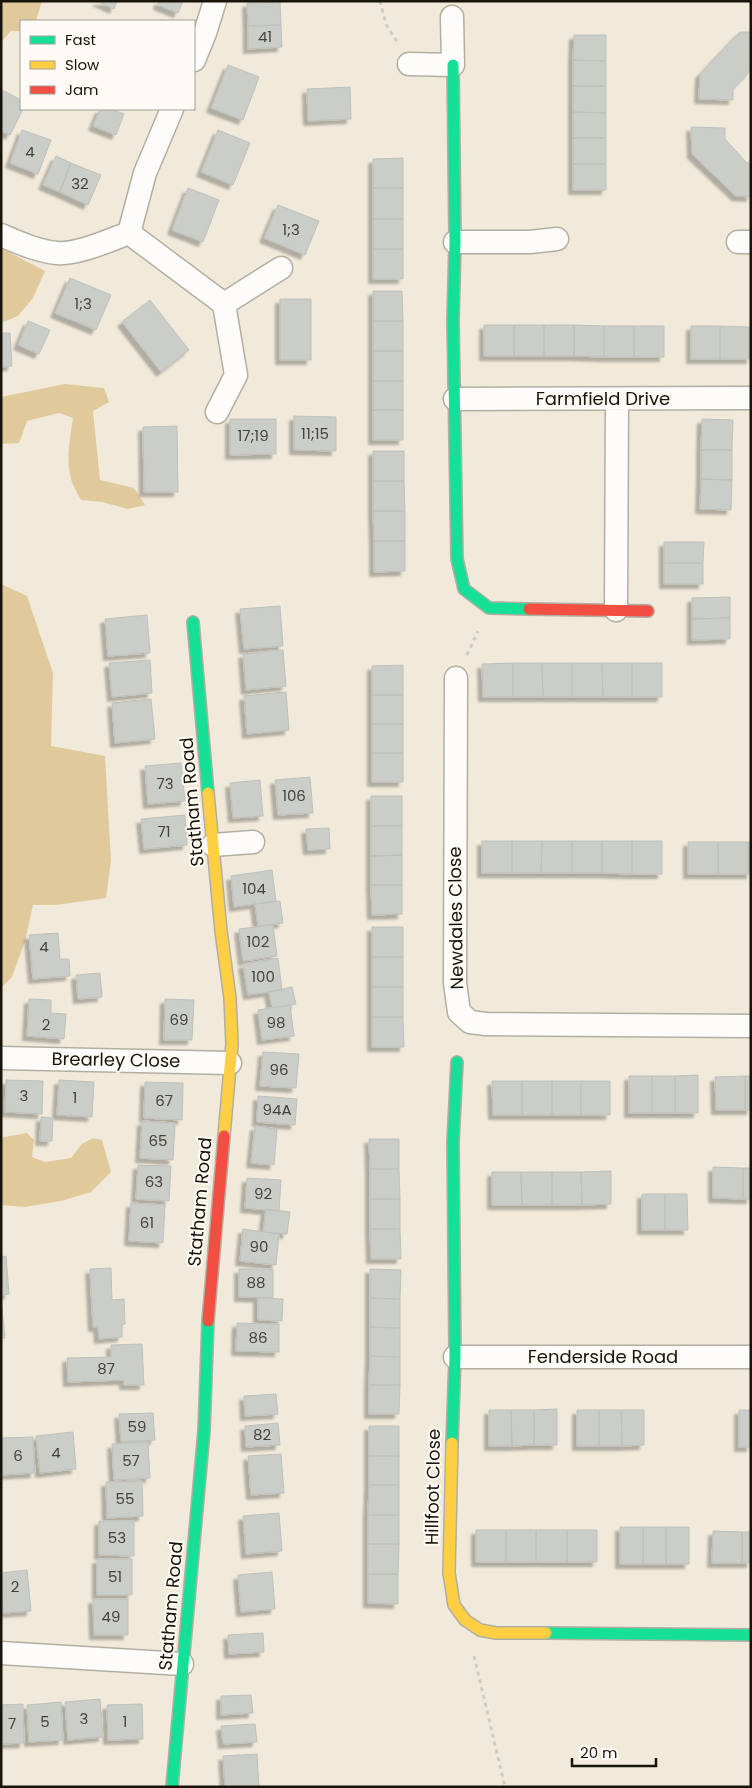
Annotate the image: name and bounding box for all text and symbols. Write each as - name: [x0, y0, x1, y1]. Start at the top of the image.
- legend: [20, 20, 195, 110]
- house number: 41: [258, 26, 272, 47]
- text: Fast: [65, 29, 96, 50]
- text: Slow: [65, 54, 100, 75]
- text: Jam: [65, 79, 99, 100]
- house number: 4: [25, 141, 35, 162]
- house number: 32: [71, 173, 89, 194]
- house number: 1;3: [282, 219, 300, 240]
- house number: 1;3: [74, 293, 92, 314]
- street label: Farmfield Drive: [536, 386, 670, 411]
- house number: 11;15: [301, 423, 329, 444]
- house number: 17;19: [237, 425, 269, 446]
- street label: Statham Road: [173, 736, 210, 868]
- house number: 73: [156, 773, 174, 794]
- house number: 106: [282, 785, 306, 806]
- house number: 71: [158, 821, 171, 842]
- street label: Newdales Close: [442, 846, 469, 990]
- house number: 104: [242, 878, 266, 899]
- house number: 102: [247, 931, 269, 952]
- house number: 4: [39, 936, 49, 957]
- house number: 100: [251, 966, 275, 987]
- house number: 69: [170, 1009, 188, 1030]
- house number: 98: [267, 1012, 285, 1033]
- house number: 2: [42, 1014, 50, 1035]
- street label: Brearley Close: [51, 1046, 181, 1073]
- house number: 96: [270, 1059, 288, 1080]
- house number: 3: [20, 1085, 28, 1106]
- house number: 1: [73, 1087, 77, 1108]
- house number: 67: [155, 1090, 173, 1111]
- house number: 94A: [263, 1099, 292, 1120]
- house number: 65: [149, 1130, 167, 1151]
- street label: Statham Road: [181, 1136, 218, 1268]
- house number: 63: [145, 1171, 163, 1192]
- house number: 92: [254, 1183, 272, 1204]
- house number: 61: [140, 1212, 154, 1233]
- house number: 90: [250, 1236, 268, 1257]
- house number: 88: [247, 1272, 265, 1293]
- house number: 86: [249, 1327, 268, 1348]
- street label: Fenderside Road: [528, 1344, 678, 1369]
- house number: 87: [97, 1358, 115, 1379]
- house number: 59: [128, 1416, 146, 1437]
- house number: 82: [253, 1424, 271, 1445]
- street label: Hillfoot Close: [419, 1429, 446, 1545]
- house number: 4: [51, 1442, 61, 1463]
- house number: 6: [13, 1445, 23, 1466]
- house number: 57: [122, 1450, 140, 1471]
- house number: 55: [116, 1488, 134, 1509]
- house number: 53: [108, 1527, 126, 1548]
- street label: Statham Road: [152, 1540, 189, 1672]
- house number: 51: [108, 1566, 122, 1587]
- house number: 2: [11, 1576, 19, 1597]
- house number: 49: [102, 1606, 120, 1627]
- house number: 3: [80, 1708, 88, 1729]
- house number: 5: [40, 1711, 50, 1732]
- house number: 1: [123, 1711, 127, 1732]
- house number: 7: [8, 1713, 16, 1734]
- scale bar: [572, 1736, 656, 1768]
- text: 20 m: [580, 1742, 618, 1763]

